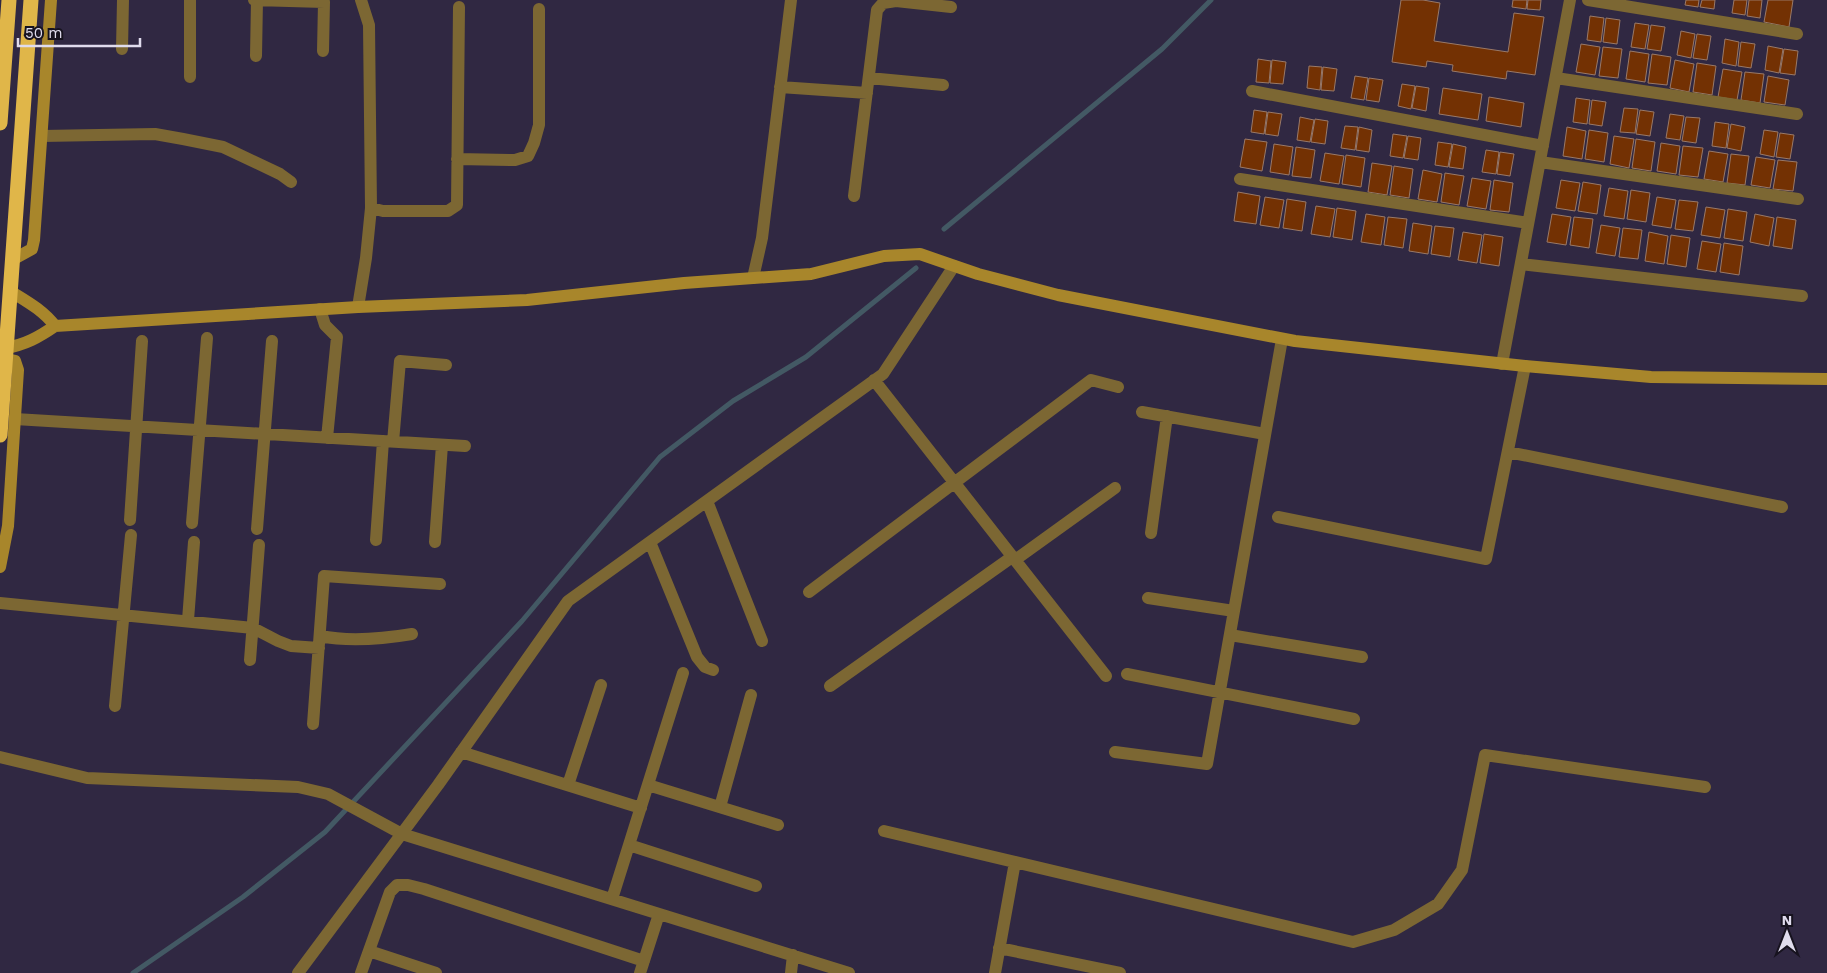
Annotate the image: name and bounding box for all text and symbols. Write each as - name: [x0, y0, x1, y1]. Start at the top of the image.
- scale bar: [18, 15, 140, 47]
- text: 50 m: [25, 24, 62, 42]
- north arrow: [1762, 908, 1812, 958]
- text: N: [1782, 912, 1792, 928]

